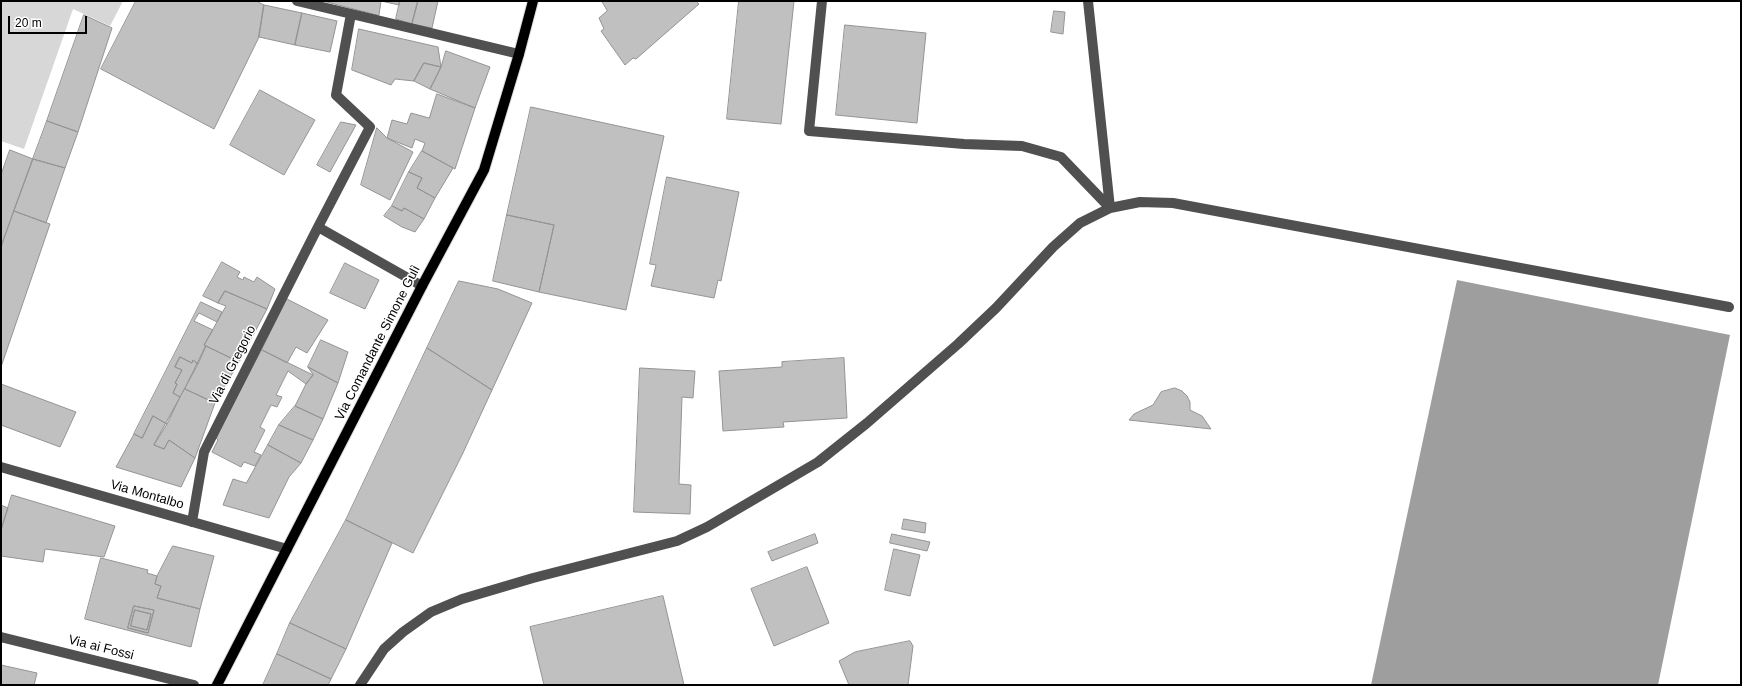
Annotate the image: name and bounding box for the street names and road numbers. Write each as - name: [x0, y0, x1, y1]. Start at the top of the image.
- street label: Via Comandante Simone Gulì: [332, 263, 424, 423]
- street label: Via di Gregorio: [206, 323, 260, 407]
- street label: Via Montalbo: [108, 477, 186, 513]
- street label: Via ai Fossi: [67, 632, 135, 664]

